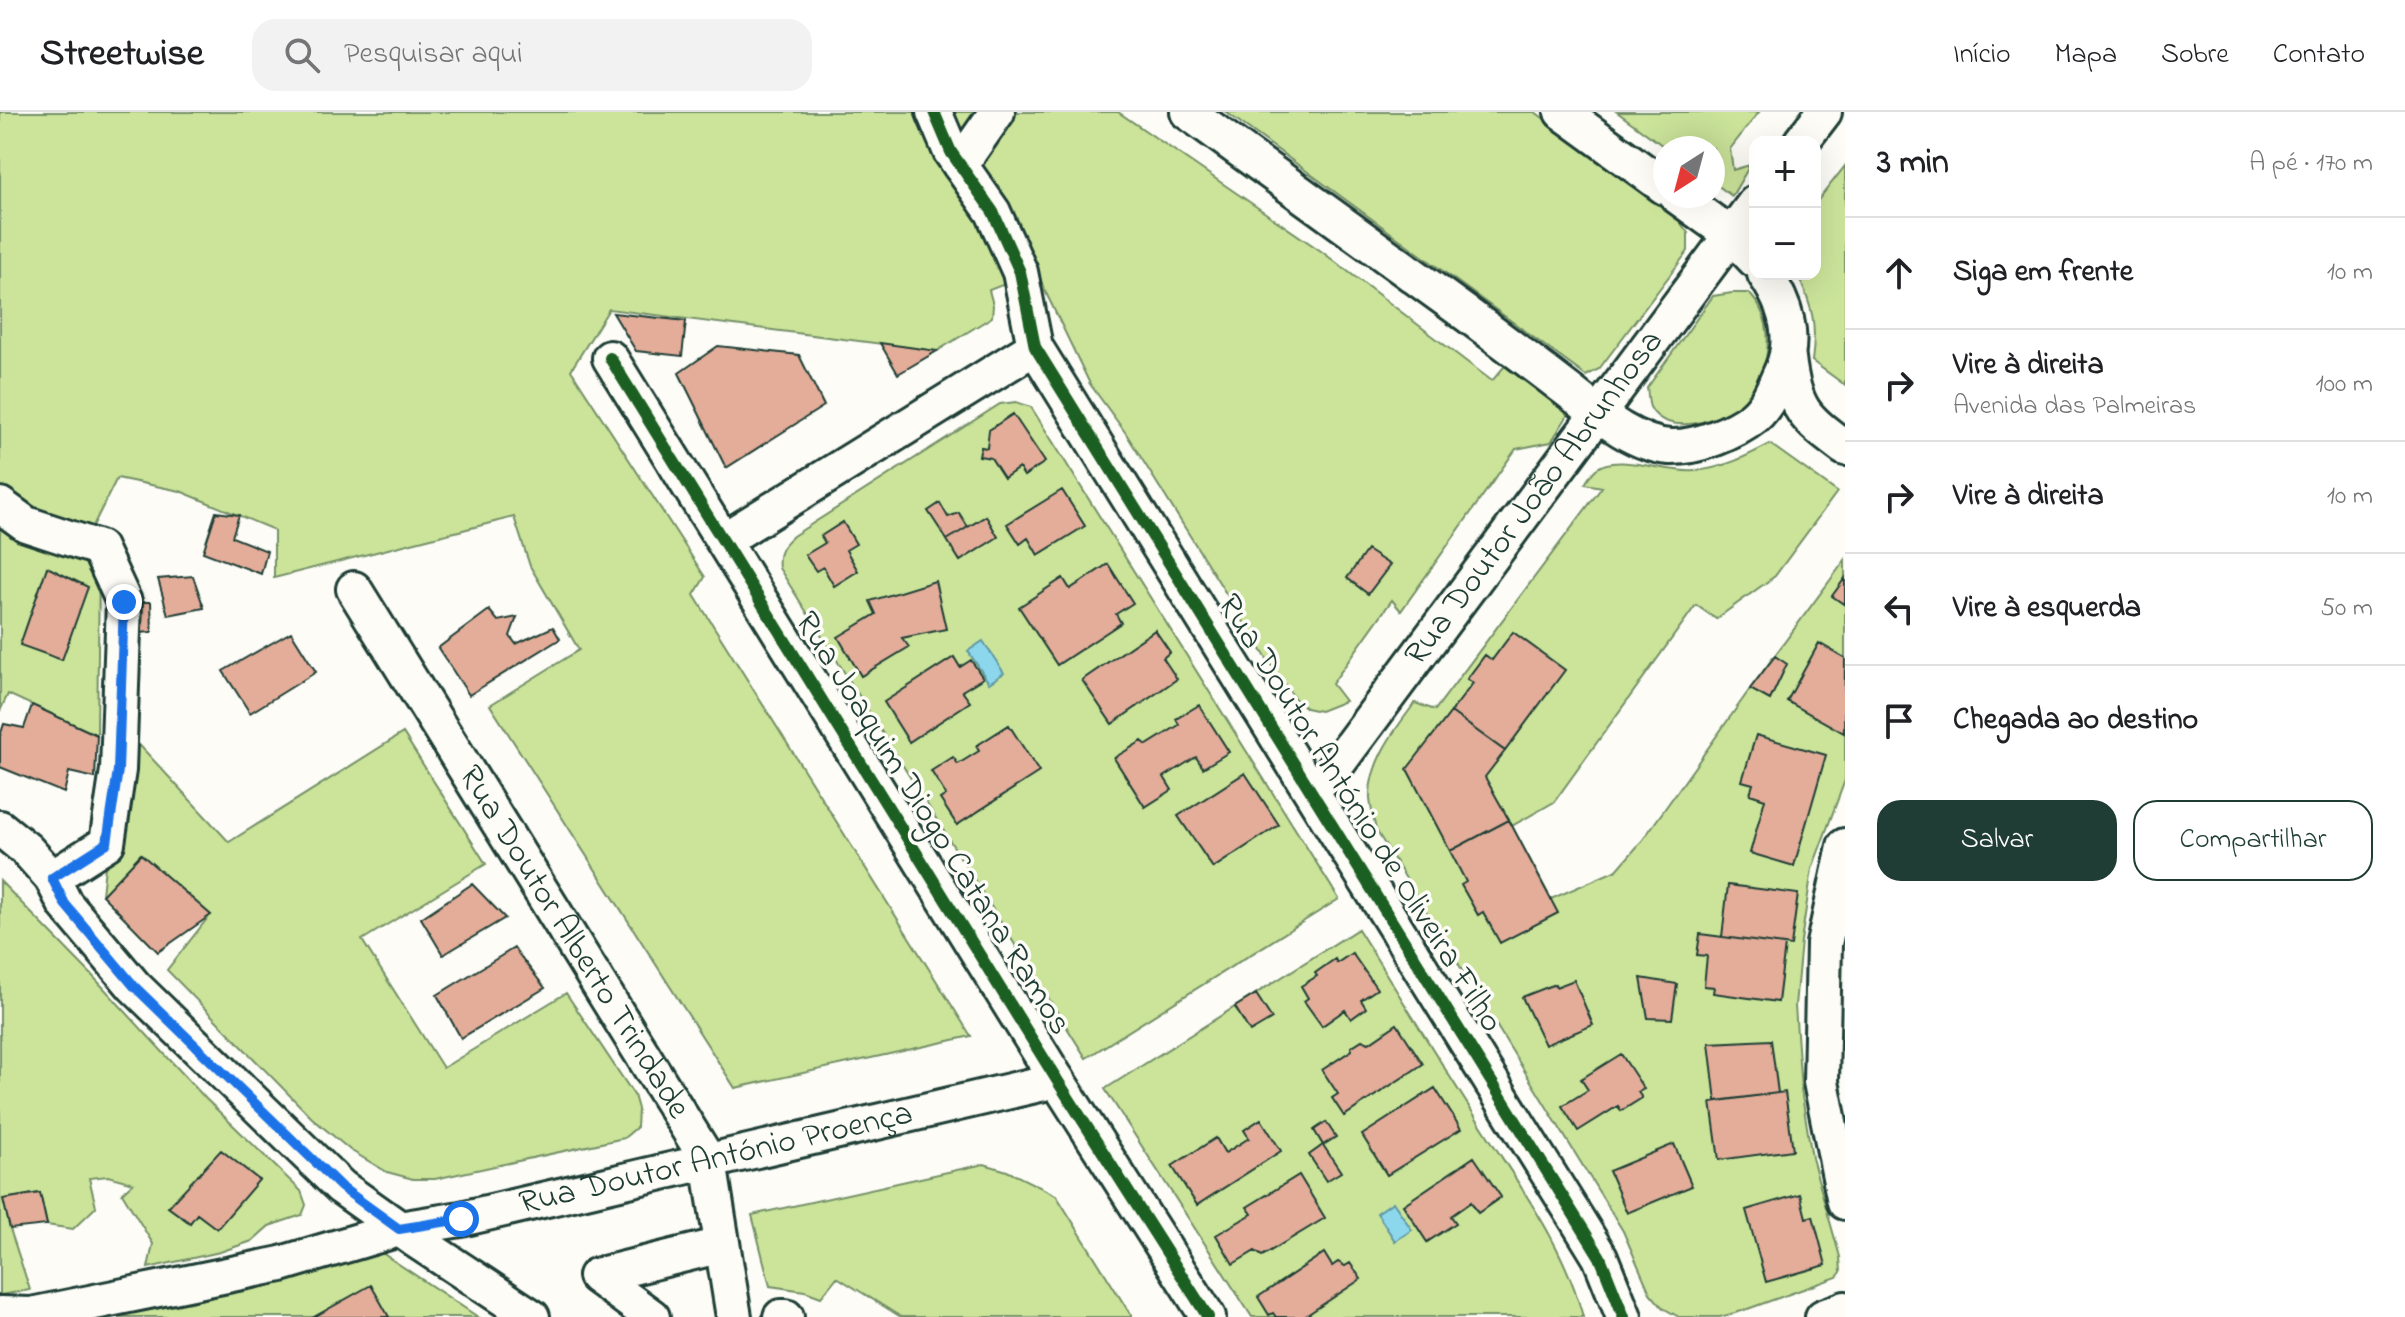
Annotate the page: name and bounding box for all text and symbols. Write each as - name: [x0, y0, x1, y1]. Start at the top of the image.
- search box: [252, 19, 812, 91]
- text: Streetwise: [40, 27, 204, 83]
- icon: search: [280, 33, 324, 77]
- text: Pesquisar aqui: [344, 33, 523, 77]
- text: Início: [1953, 35, 2011, 76]
- text: Mapa: [2055, 35, 2117, 76]
- text: Sobre: [2161, 35, 2229, 76]
- text: Contato: [2273, 35, 2365, 76]
- north arrow: [1653, 136, 1725, 208]
- map controls: [1749, 136, 1821, 280]
- button: +: [1749, 136, 1821, 208]
- text: 3 min: [1877, 139, 1949, 189]
- text: A pé · 170 m: [2249, 145, 2373, 183]
- button: −: [1749, 208, 1821, 280]
- icon: ahead: [1877, 251, 1921, 295]
- text: Siga em frente: [1953, 251, 2133, 295]
- text: 10 m: [2327, 254, 2373, 292]
- street label: Rua Doutor João Abrunhosa: [1393, 320, 1677, 677]
- text: Vire à direita: [1953, 344, 2104, 388]
- icon: right: [1877, 363, 1921, 407]
- text: 100 m: [2316, 366, 2373, 404]
- text: Avenida das Palmeiras: [1953, 388, 2196, 426]
- icon: right: [1877, 475, 1921, 519]
- text: Vire à direita: [1953, 475, 2104, 519]
- text: 10 m: [2327, 478, 2373, 516]
- route end: [106, 584, 142, 620]
- street label: Rua Doutor António de Oliveira Filho: [1203, 585, 1515, 1043]
- icon: left: [1877, 587, 1921, 631]
- text: Vire à esquerda: [1953, 587, 2141, 631]
- text: 50 m: [2320, 590, 2373, 628]
- street label: Rua Joaquim Diogo Catana Ramos: [781, 602, 1083, 1046]
- icon: arrive: [1877, 699, 1921, 743]
- text: Chegada ao destino: [1953, 699, 2198, 743]
- street label: Rua Doutor Alberto Trindade: [444, 756, 702, 1130]
- button: Salvar: [1877, 800, 2117, 881]
- button: Compartilhar: [2133, 800, 2373, 881]
- street label: Rua Doutor António Proença: [514, 1089, 918, 1230]
- route start: [443, 1201, 479, 1237]

